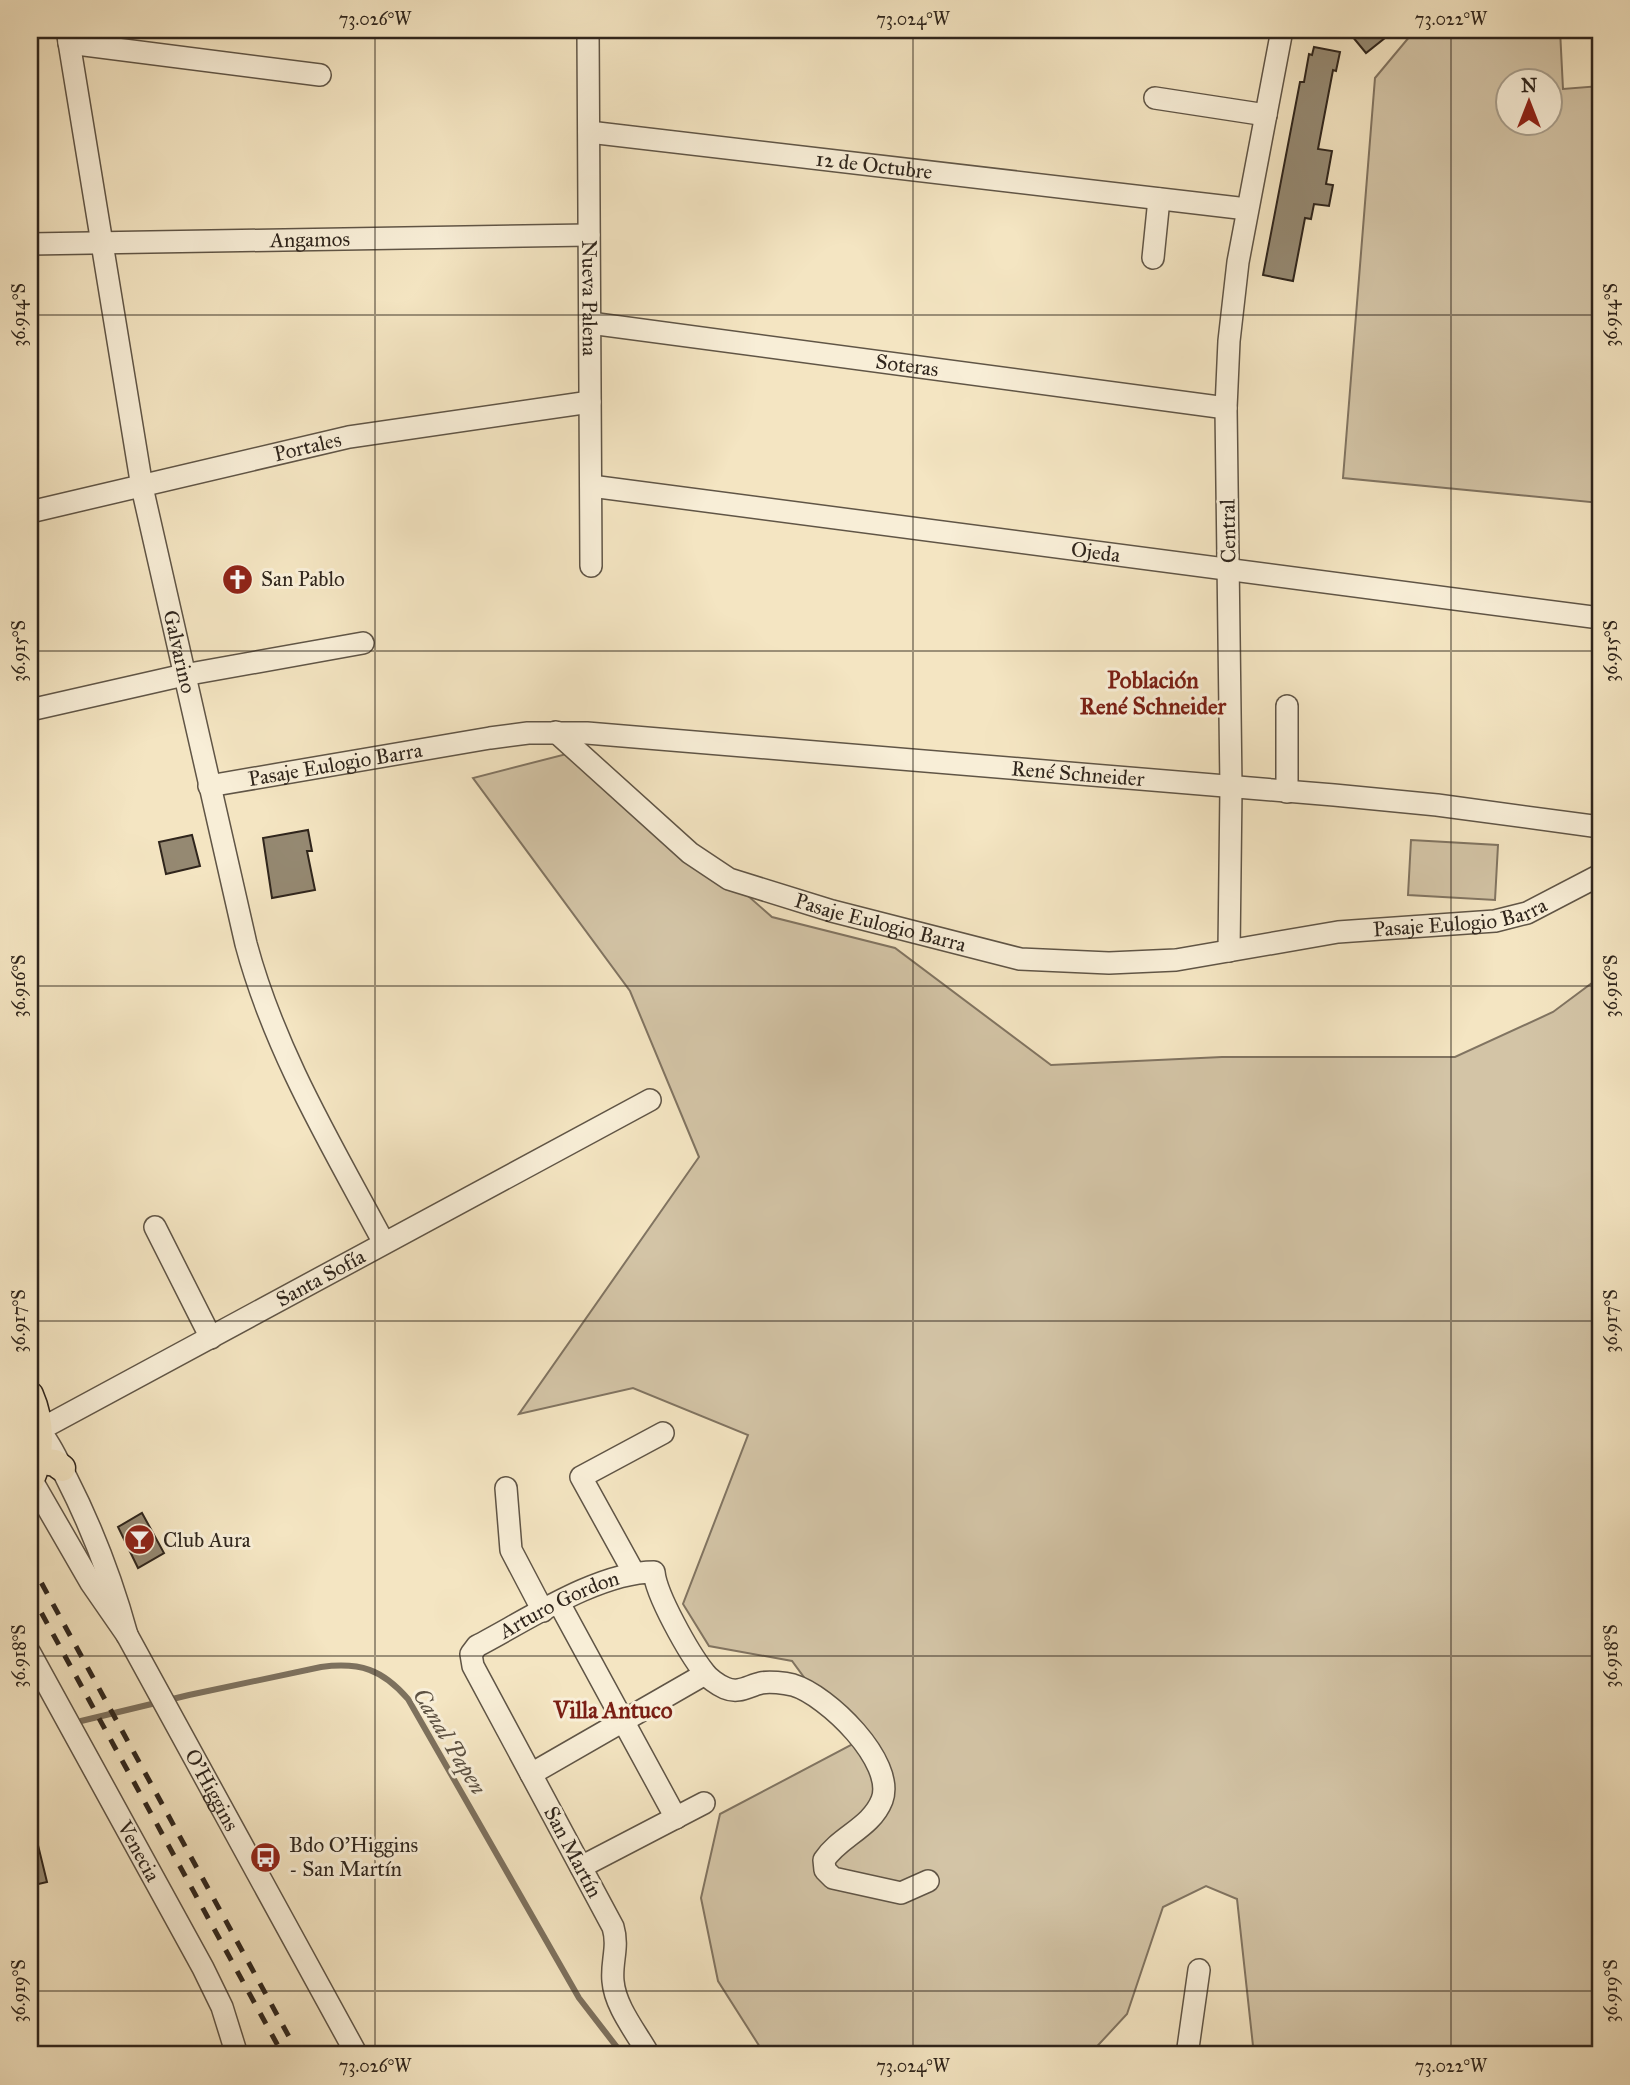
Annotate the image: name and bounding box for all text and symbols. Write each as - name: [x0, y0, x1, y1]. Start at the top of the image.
- text: 73.026°W: [339, 8, 412, 30]
- text: 73.024°W: [876, 8, 951, 30]
- text: 73.022°W: [1415, 8, 1488, 30]
- north arrow: [1494, 66, 1564, 136]
- text: N: [1521, 74, 1537, 97]
- street label: 12 de Octubre: [814, 146, 934, 185]
- street label: Angamos: [269, 226, 350, 253]
- street label: Nueva Palena: [576, 240, 603, 356]
- text: 36.914°S: [8, 283, 30, 347]
- text: 36.914°S: [1600, 283, 1622, 347]
- street label: Soteras: [874, 348, 940, 382]
- street label: Portales: [271, 426, 344, 467]
- street label: Central: [1214, 498, 1242, 563]
- street label: Ojeda: [1070, 536, 1122, 568]
- church icon: San Pablo: [221, 562, 255, 596]
- place label: San Pablo: [261, 566, 345, 592]
- street label: Galvarino: [157, 608, 202, 696]
- text: 36.915°S: [8, 620, 30, 682]
- text: 36.915°S: [1600, 620, 1622, 682]
- district label: Población René Schneider: [1080, 666, 1227, 720]
- street label: Pasaje Eulogio Barra: [246, 737, 424, 792]
- street label: René Schneider: [1010, 755, 1146, 792]
- street label: Pasaje Eulogio Barra: [792, 887, 969, 958]
- street label: Pasaje Eulogio Barra: [1372, 892, 1552, 943]
- text: 36.916°S: [8, 955, 30, 1017]
- text: 36.916°S: [1600, 955, 1622, 1017]
- street label: Santa Sofía: [271, 1243, 370, 1313]
- text: 36.917°S: [8, 1289, 30, 1353]
- text: 36.917°S: [1600, 1289, 1622, 1353]
- bar icon: Club Aura: [123, 1523, 157, 1557]
- place label: Club Aura: [163, 1527, 251, 1553]
- street label: Arturo Gordon: [494, 1565, 622, 1645]
- text: 36.918°S: [8, 1624, 30, 1688]
- text: 36.918°S: [1600, 1624, 1622, 1688]
- water label: Canal Papen: [406, 1683, 493, 1800]
- district label: Villa Antuco: [552, 1696, 673, 1724]
- street label: O'Higgins: [179, 1744, 245, 1836]
- street label: San Martín: [538, 1802, 608, 1902]
- street label: Venecia: [111, 1815, 166, 1886]
- place label: Bdo O'Higgins - San Martín: [289, 1832, 418, 1882]
- bus stop icon: Bdo O'Higgins - San Martín: [249, 1840, 283, 1874]
- text: 36.919°S: [8, 1959, 30, 2023]
- text: 36.919°S: [1600, 1959, 1622, 2023]
- text: 73.026°W: [339, 2055, 412, 2077]
- text: 73.024°W: [876, 2055, 951, 2077]
- text: 73.022°W: [1415, 2055, 1488, 2077]

